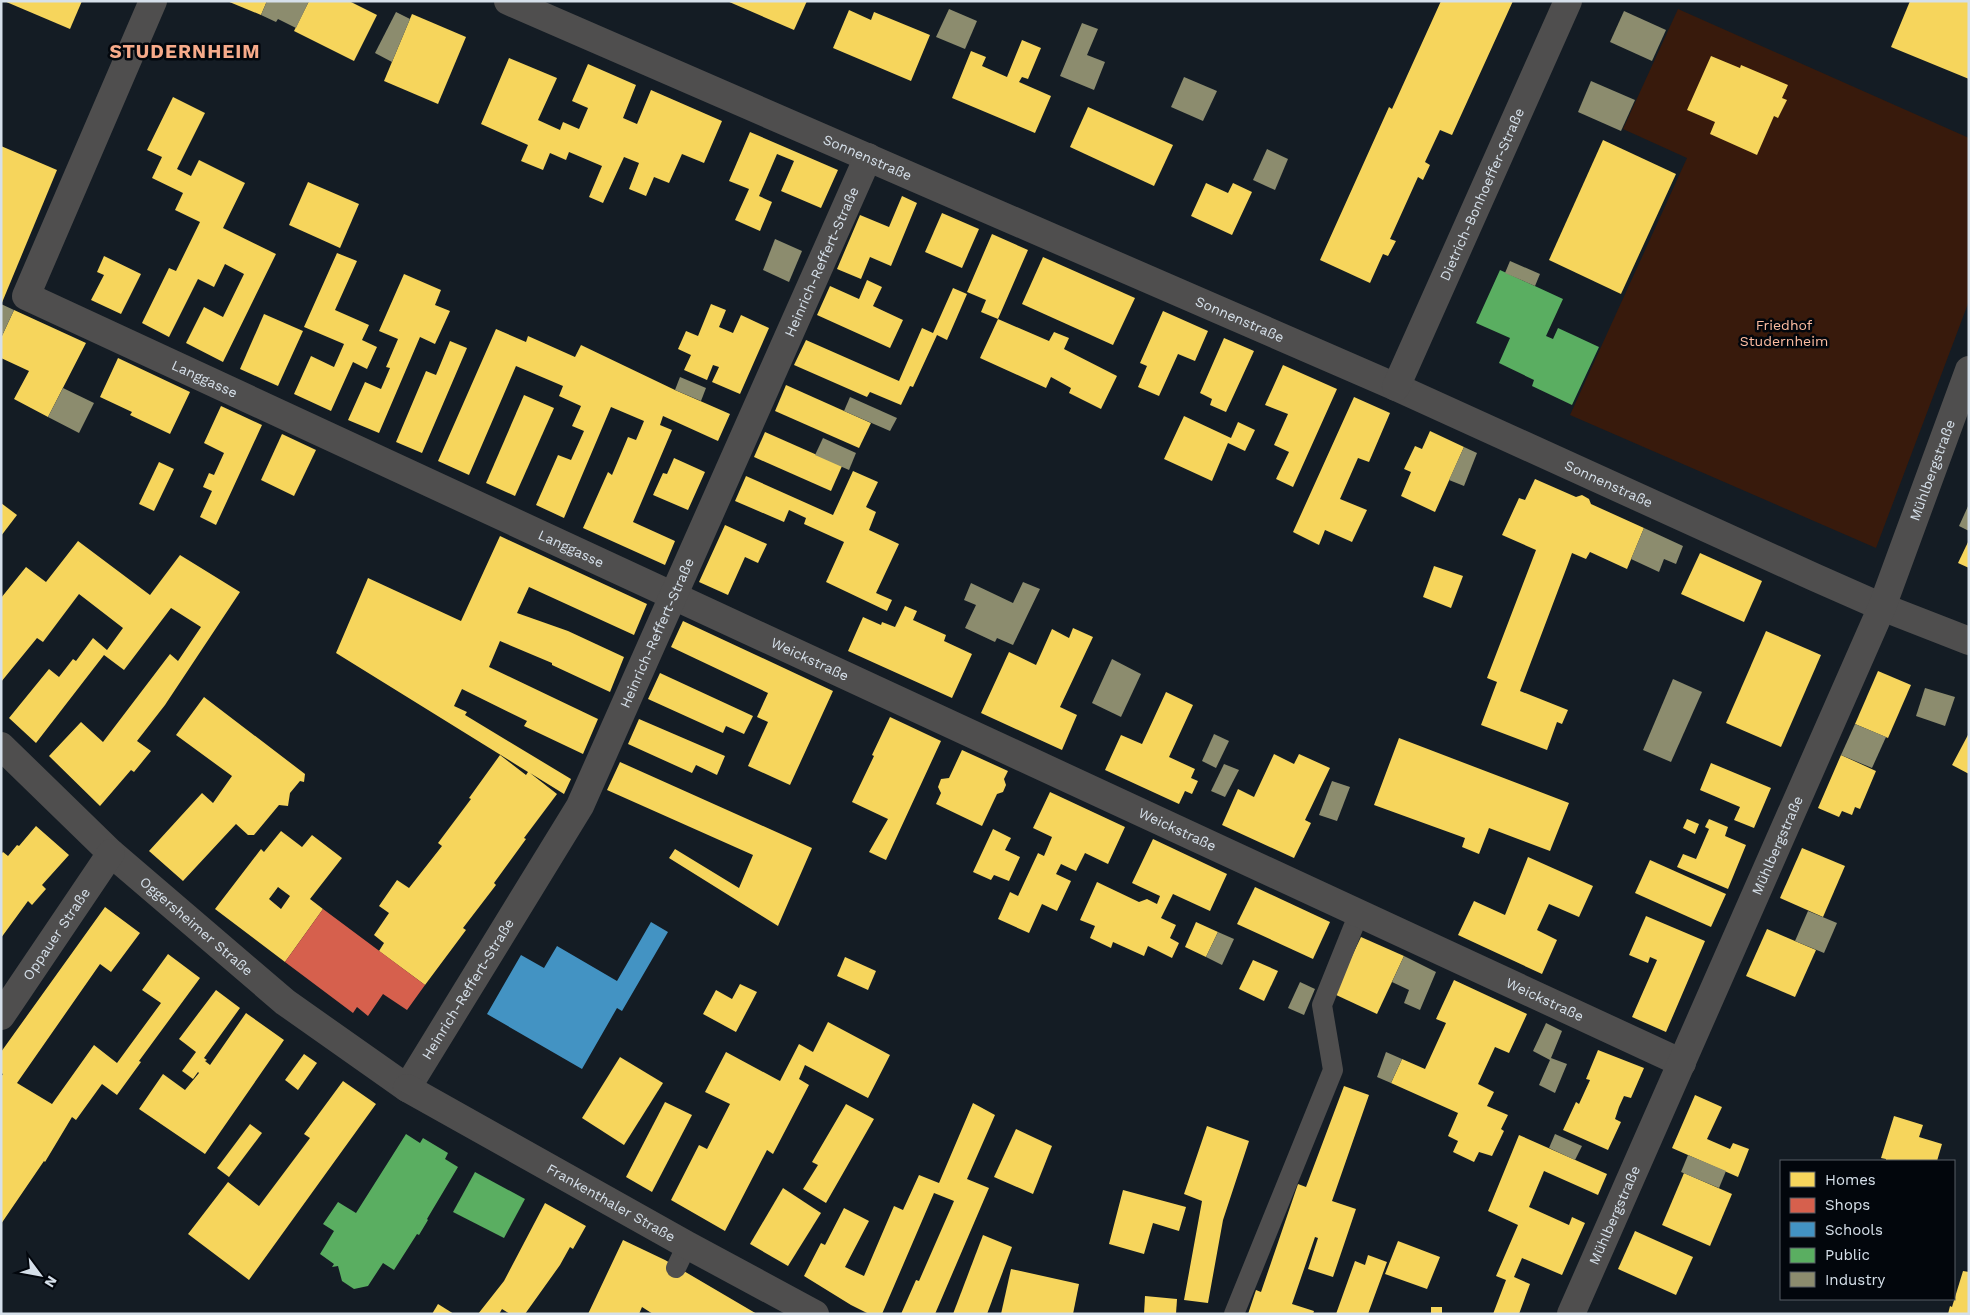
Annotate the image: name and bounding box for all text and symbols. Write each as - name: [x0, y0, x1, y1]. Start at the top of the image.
- district label: STUDERNHEIM: [109, 40, 261, 63]
- street label: Dietrich-Bonhoeffer-Straße: [1436, 105, 1527, 283]
- street label: Sonnenstraße: [821, 131, 914, 184]
- street label: Heinrich-Reffert-Straße: [781, 184, 862, 339]
- street label: Sonnenstraße: [1193, 293, 1287, 345]
- park label: Friedhof Studernheim: [1740, 317, 1828, 349]
- street label: Langgasse: [169, 357, 240, 401]
- street label: Mühlbergstraße: [1906, 418, 1958, 523]
- street label: Sonnenstraße: [1562, 457, 1655, 511]
- street label: Langgasse: [536, 526, 607, 571]
- street label: Heinrich-Reffert-Straße: [617, 555, 697, 710]
- street label: Weickstraße: [768, 634, 851, 684]
- street label: Mühlbergstraße: [1748, 793, 1806, 897]
- street label: Weickstraße: [1136, 804, 1219, 854]
- street label: Oggersheimer Straße: [137, 873, 256, 979]
- street label: Oppauer Straße: [20, 885, 93, 983]
- street label: Heinrich-Reffert-Straße: [418, 915, 517, 1062]
- street label: Weickstraße: [1503, 975, 1586, 1024]
- street label: Frankenthaler Straße: [544, 1160, 678, 1245]
- legend: [1780, 1160, 1955, 1300]
- street label: Mühlbergstraße: [1586, 1163, 1643, 1267]
- text: Homes: [1825, 1171, 1876, 1189]
- text: Shops: [1825, 1196, 1870, 1214]
- text: Schools: [1825, 1221, 1883, 1239]
- text: Public: [1825, 1246, 1870, 1264]
- north arrow: [15, 1250, 65, 1300]
- text: Industry: [1825, 1271, 1886, 1289]
- text: N: [41, 1273, 61, 1291]

